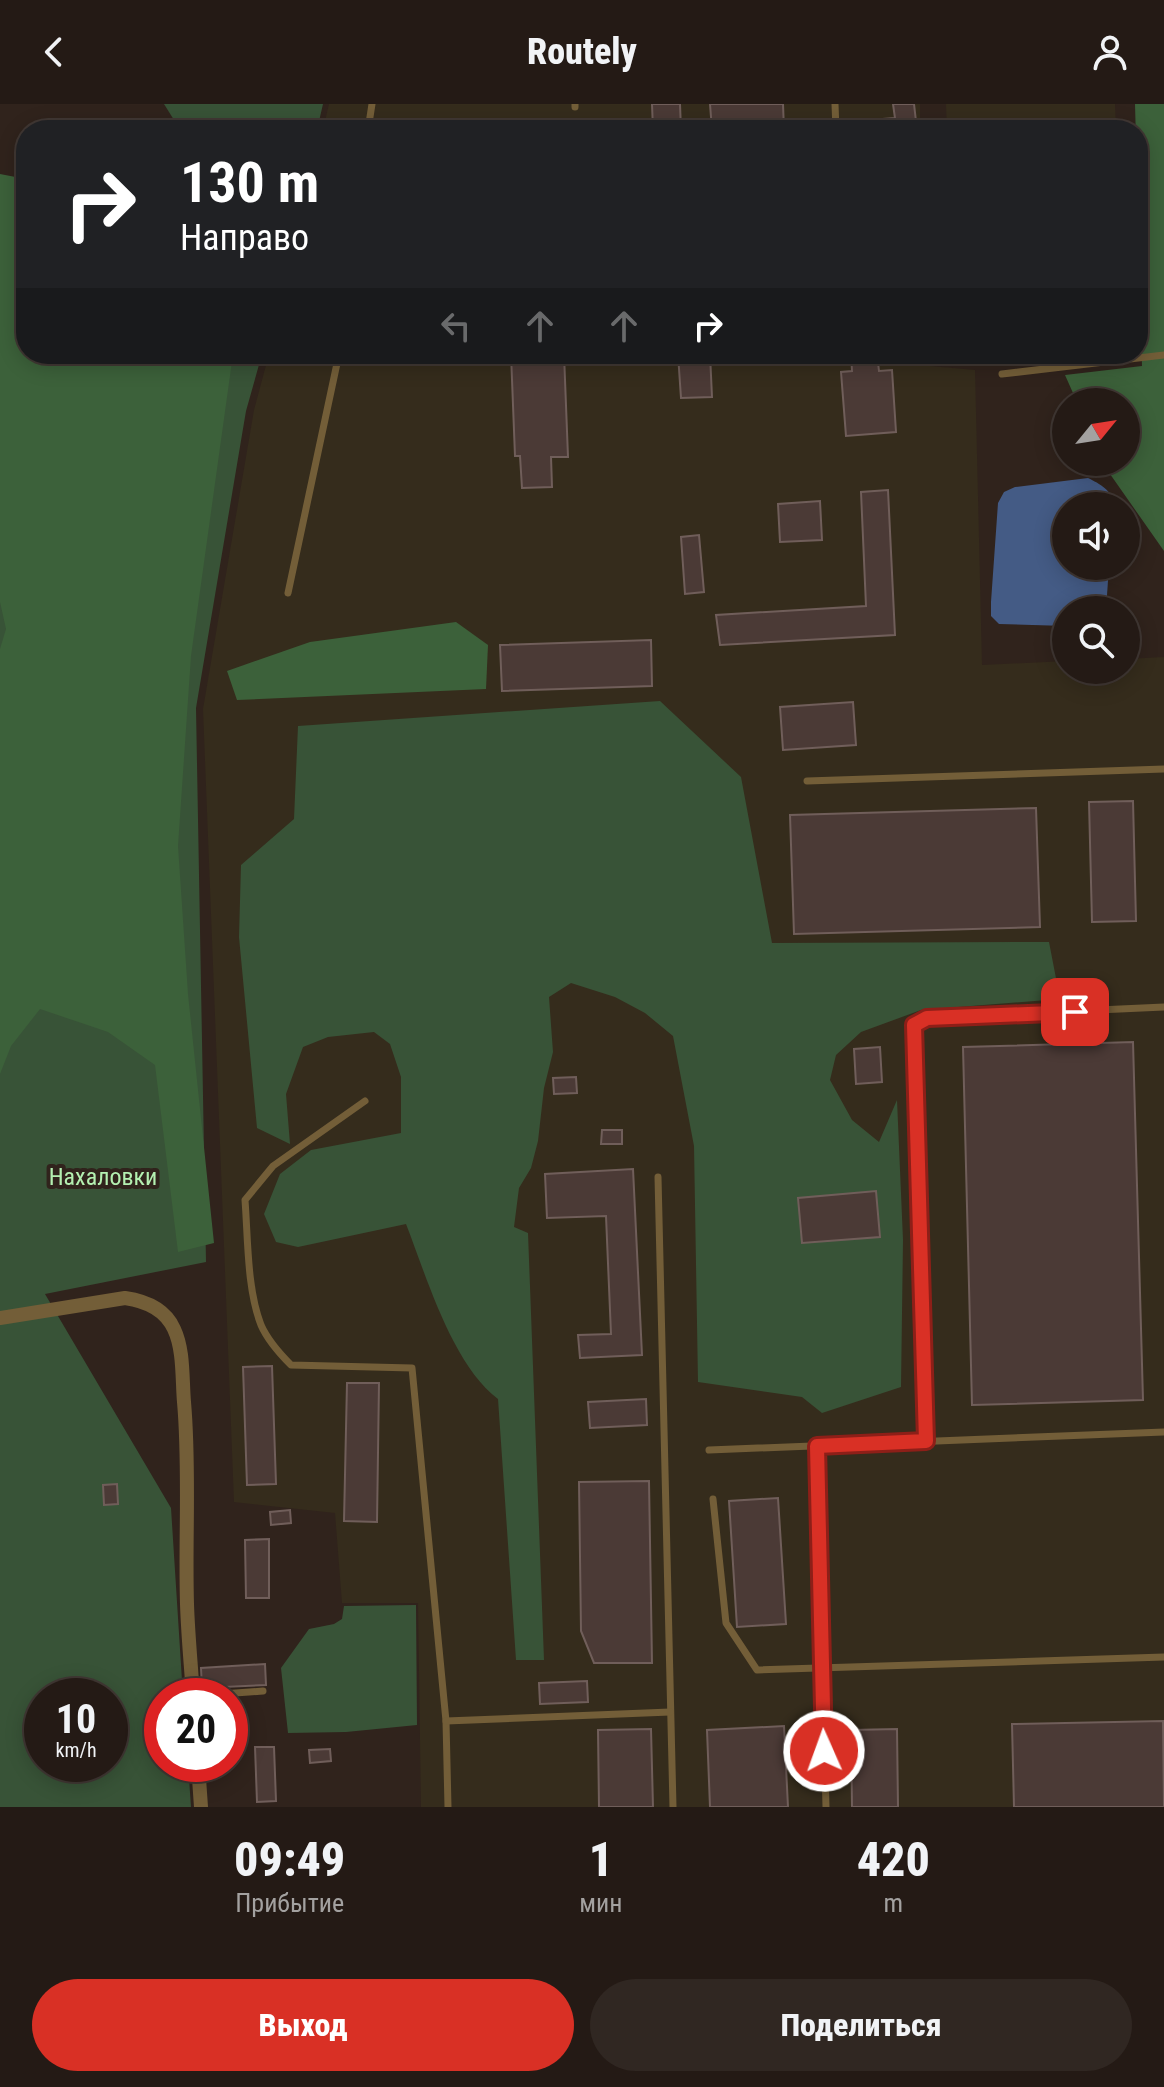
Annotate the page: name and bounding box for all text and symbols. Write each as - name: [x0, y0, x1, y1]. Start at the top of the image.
- icon: back: [32, 30, 76, 74]
- icon: person: [1088, 30, 1132, 74]
- text: Routely: [527, 31, 637, 73]
- text: 130 m: [180, 150, 319, 216]
- icon: right: [48, 152, 152, 256]
- text: Направо: [180, 217, 309, 259]
- icon: left: [434, 304, 478, 348]
- icon: ahead: [518, 304, 562, 348]
- icon: ahead: [602, 304, 646, 348]
- icon: right: [686, 304, 730, 348]
- north arrow: [1052, 388, 1140, 476]
- map controls: [1052, 388, 1140, 684]
- button: sound: [1052, 492, 1140, 580]
- button: search: [1052, 596, 1140, 684]
- pin: [1041, 978, 1109, 1046]
- icon: arrive: [1053, 990, 1097, 1034]
- park label: Нахаловки: [49, 1163, 157, 1191]
- speed limit sign: 20: [144, 1678, 248, 1782]
- text: 10: [56, 1696, 96, 1743]
- position arrow: [782, 1709, 866, 1793]
- text: km/h: [55, 1738, 97, 1762]
- text: 09:49: [234, 1831, 345, 1888]
- text: 1: [589, 1831, 613, 1888]
- text: 420: [857, 1831, 930, 1888]
- text: Прибытие: [235, 1888, 344, 1918]
- text: мин: [579, 1888, 623, 1918]
- text: m: [884, 1888, 903, 1918]
- button: Выход: [32, 1979, 574, 2071]
- button: Поделиться: [590, 1979, 1132, 2071]

